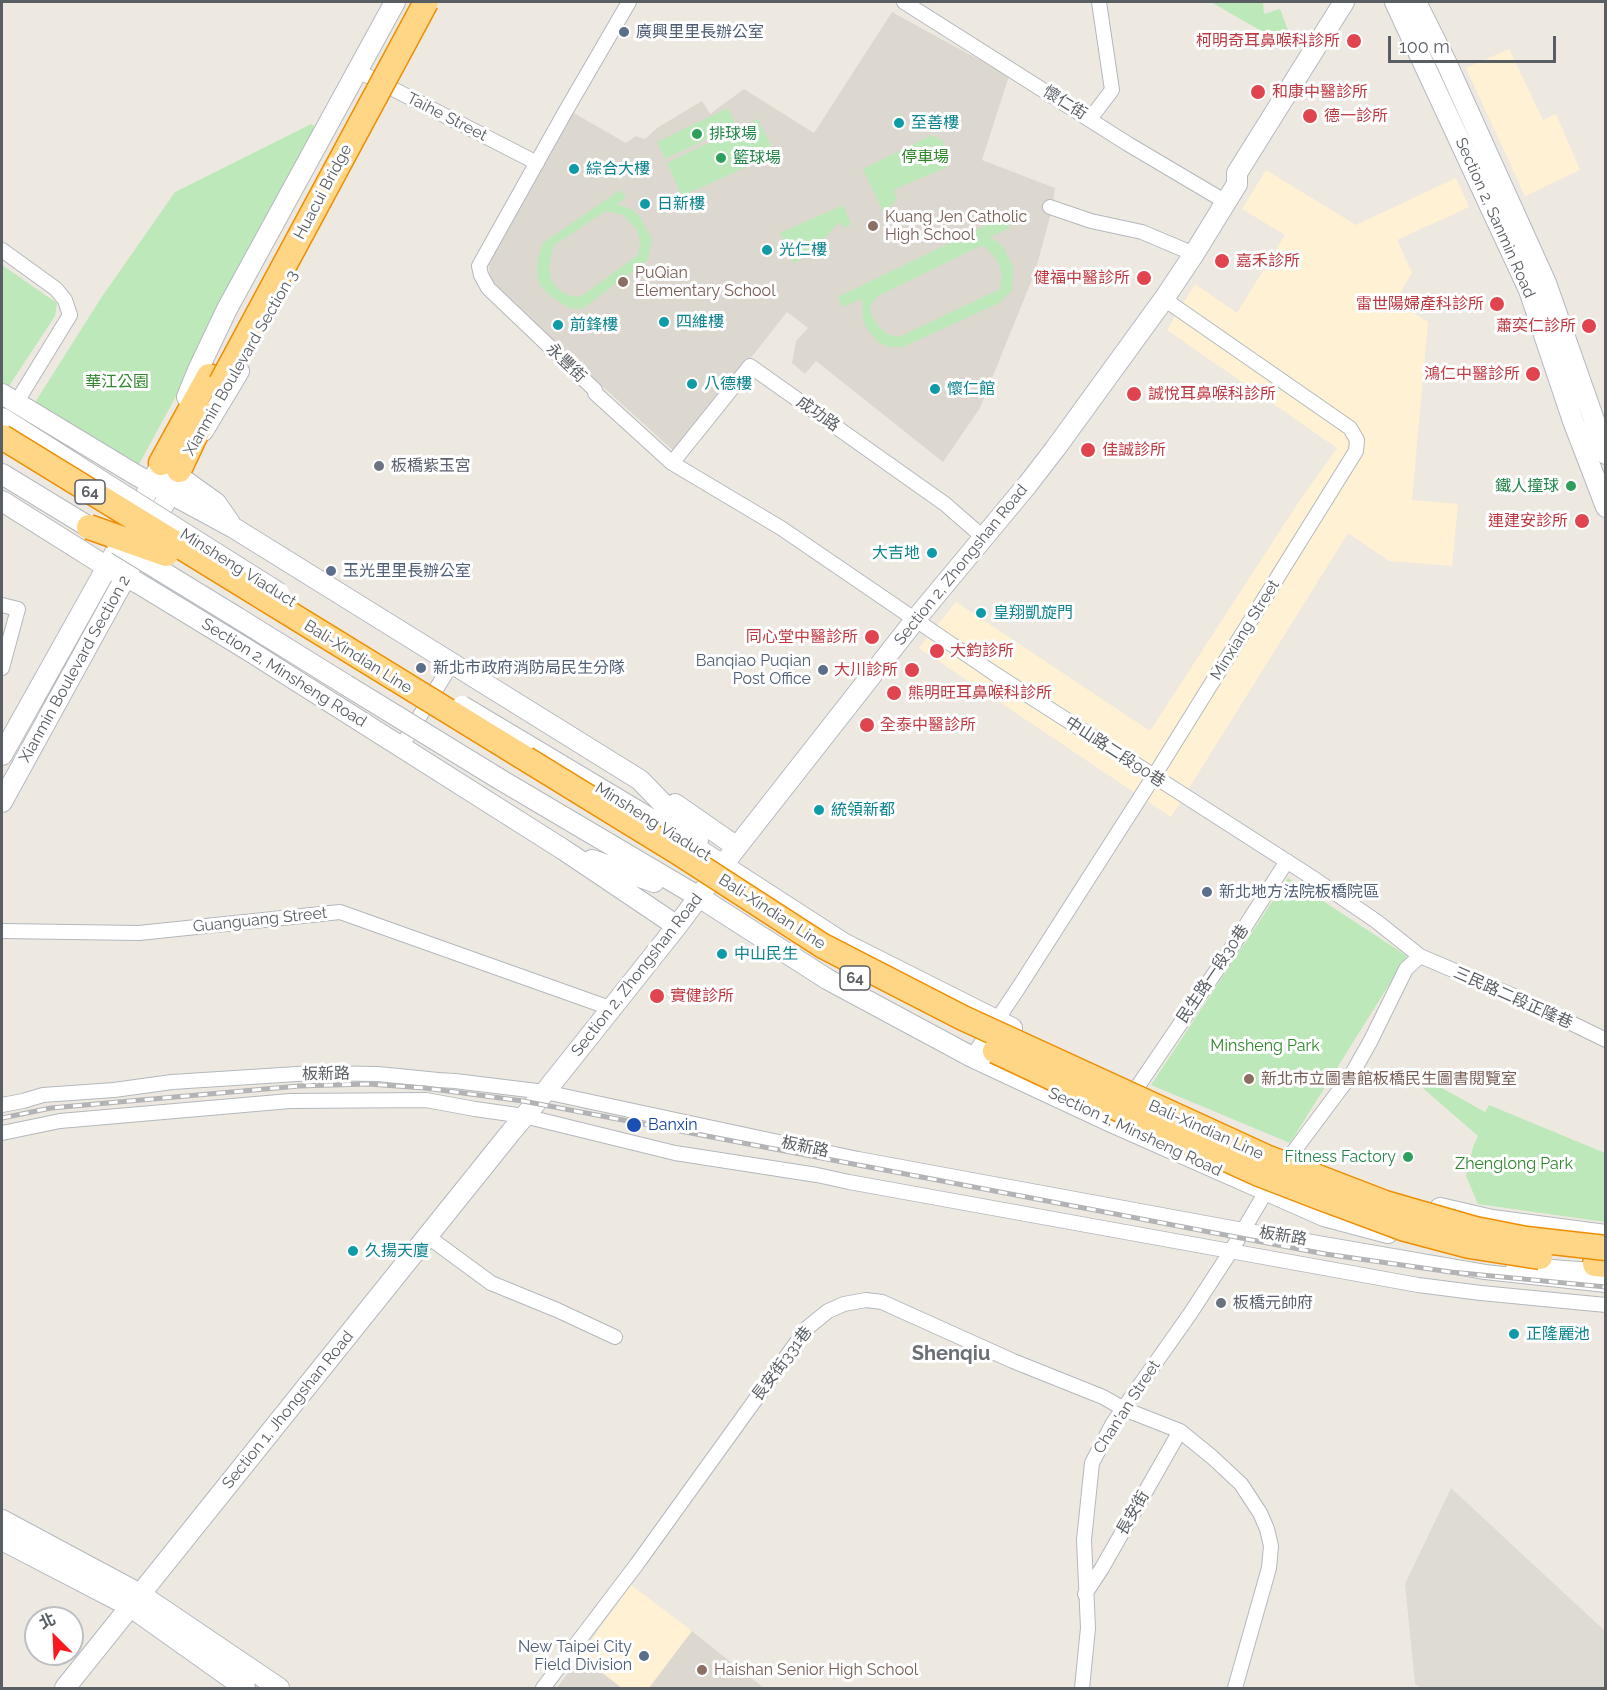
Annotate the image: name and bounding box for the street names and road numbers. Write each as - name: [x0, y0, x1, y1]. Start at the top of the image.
- street label: 懷仁街: [1040, 82, 1090, 124]
- street label: Taihe Street: [404, 89, 490, 145]
- street label: Section 2, Sanmin Road: [1451, 135, 1539, 301]
- street label: Huacui Bridge: [290, 141, 356, 243]
- street label: Xianmin Boulevard Section 3: [180, 267, 302, 459]
- street label: 永豐街: [542, 339, 590, 387]
- street label: 成功路: [793, 392, 843, 436]
- road number: 64: [75, 480, 105, 504]
- street label: Section 2, Zhongshan Road: [890, 481, 1032, 649]
- street label: Minsheng Viaduct: [176, 525, 300, 611]
- street label: Xianmin Boulevard Section 2: [15, 572, 135, 766]
- street label: Minxiang Street: [1206, 576, 1284, 684]
- street label: Section 2, Minsheng Road: [198, 614, 370, 732]
- street label: Bali-Xindian Line: [300, 616, 416, 698]
- street label: 中山路二段90巷: [1061, 713, 1169, 791]
- street label: Minsheng Viaduct: [591, 779, 715, 865]
- street label: Bali-Xindian Line: [715, 870, 829, 954]
- street label: Section 2, Zhongshan Road: [567, 890, 707, 1060]
- street label: Guanguang Street: [192, 903, 328, 937]
- street label: 民生路一段30巷: [1173, 921, 1253, 1027]
- street label: 三民路二段正隆巷: [1451, 963, 1575, 1033]
- road number: 64: [840, 966, 870, 990]
- street label: 板新路: [302, 1064, 350, 1084]
- street label: Section 1, Minsheng Road: [1045, 1083, 1225, 1181]
- street label: Bali-Xindian Line: [1146, 1096, 1266, 1164]
- street label: 板新路: [780, 1133, 830, 1161]
- street label: 板新路: [1258, 1223, 1308, 1249]
- street label: 長安街331巷: [748, 1323, 816, 1405]
- street label: Section 1, Jhongshan Road: [218, 1327, 358, 1493]
- street label: Chan'an Street: [1090, 1357, 1164, 1457]
- street label: 長安街: [1113, 1487, 1153, 1539]

